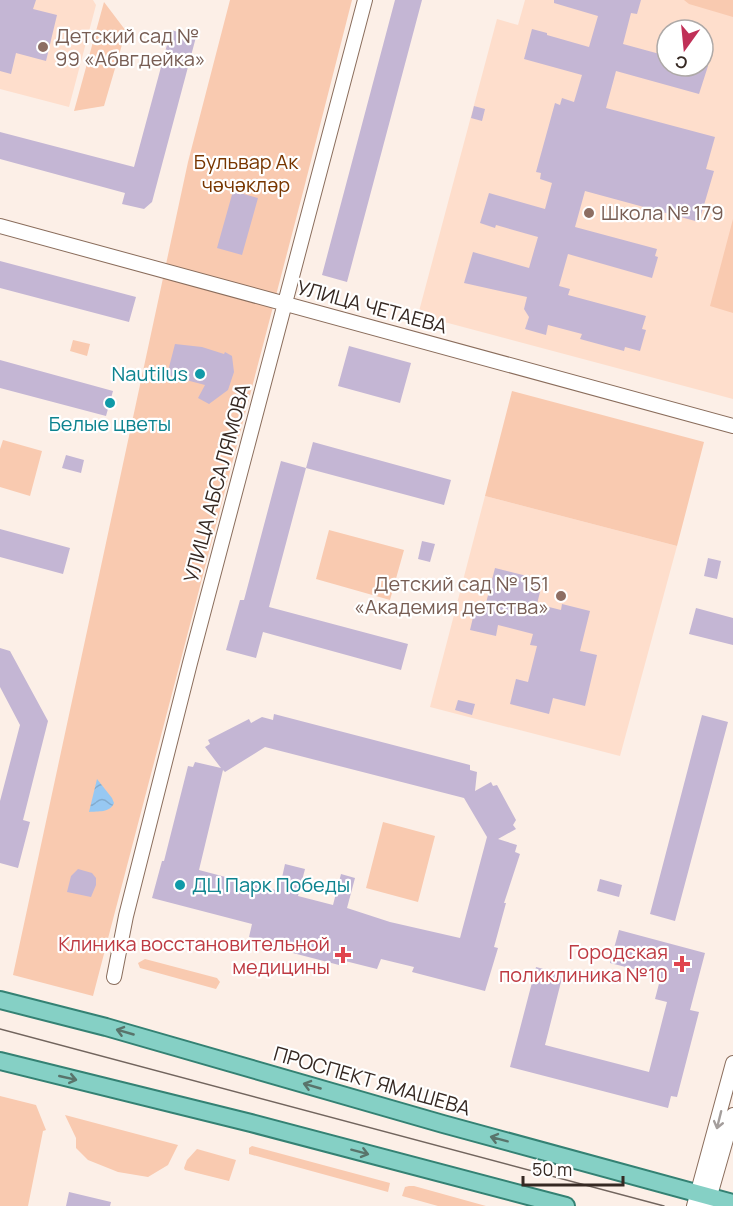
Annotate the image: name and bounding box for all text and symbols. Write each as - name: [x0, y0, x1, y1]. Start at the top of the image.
- north arrow: [655, 18, 715, 78]
- place label: Детский сад № 99 «Абвгдейка»: [55, 22, 205, 72]
- marker: Детский сад № 99 «Абвгдейка»: [36, 40, 50, 54]
- text: С: [672, 50, 690, 75]
- park label: Бульвар Ак чәчәкләр: [194, 148, 299, 198]
- place label: Школа № 179: [601, 199, 724, 226]
- marker: Школа № 179: [582, 206, 596, 220]
- street label: УЛИЦА ЧЕТАЕВА: [294, 273, 451, 340]
- place label: Nautilus: [112, 360, 188, 387]
- marker: Nautilus: [193, 367, 207, 381]
- street label: УЛИЦА АБСАЛЯМОВА: [177, 380, 256, 585]
- marker: Белые цветы: [103, 396, 117, 410]
- place label: Белые цветы: [49, 410, 171, 437]
- place label: Детский сад № 151 «Академия детства»: [354, 570, 549, 620]
- marker: Детский сад № 151 «Академия детства»: [554, 589, 568, 603]
- place label: ДЦ Парк Победы: [192, 871, 350, 898]
- marker: ДЦ Парк Победы: [173, 878, 187, 892]
- place label: Клиника восстановительной медицины: [58, 930, 330, 980]
- place label: Городская поликлиника №10: [499, 938, 668, 988]
- marker: Клиника восстановительной медицины: [334, 946, 352, 964]
- marker: Городская поликлиника №10: [673, 955, 691, 973]
- one-way arrow: [116, 1026, 135, 1037]
- street label: ПРОСПЕКТ ЯМАШЕВА: [271, 1039, 474, 1122]
- one-way arrow: [59, 1072, 78, 1084]
- one-way arrow: [303, 1080, 322, 1091]
- one-way arrow: [712, 1110, 724, 1129]
- one-way arrow: [490, 1133, 509, 1145]
- one-way arrow: [350, 1146, 369, 1158]
- scale bar: [523, 1149, 624, 1187]
- text: 50 m: [532, 1157, 572, 1181]

